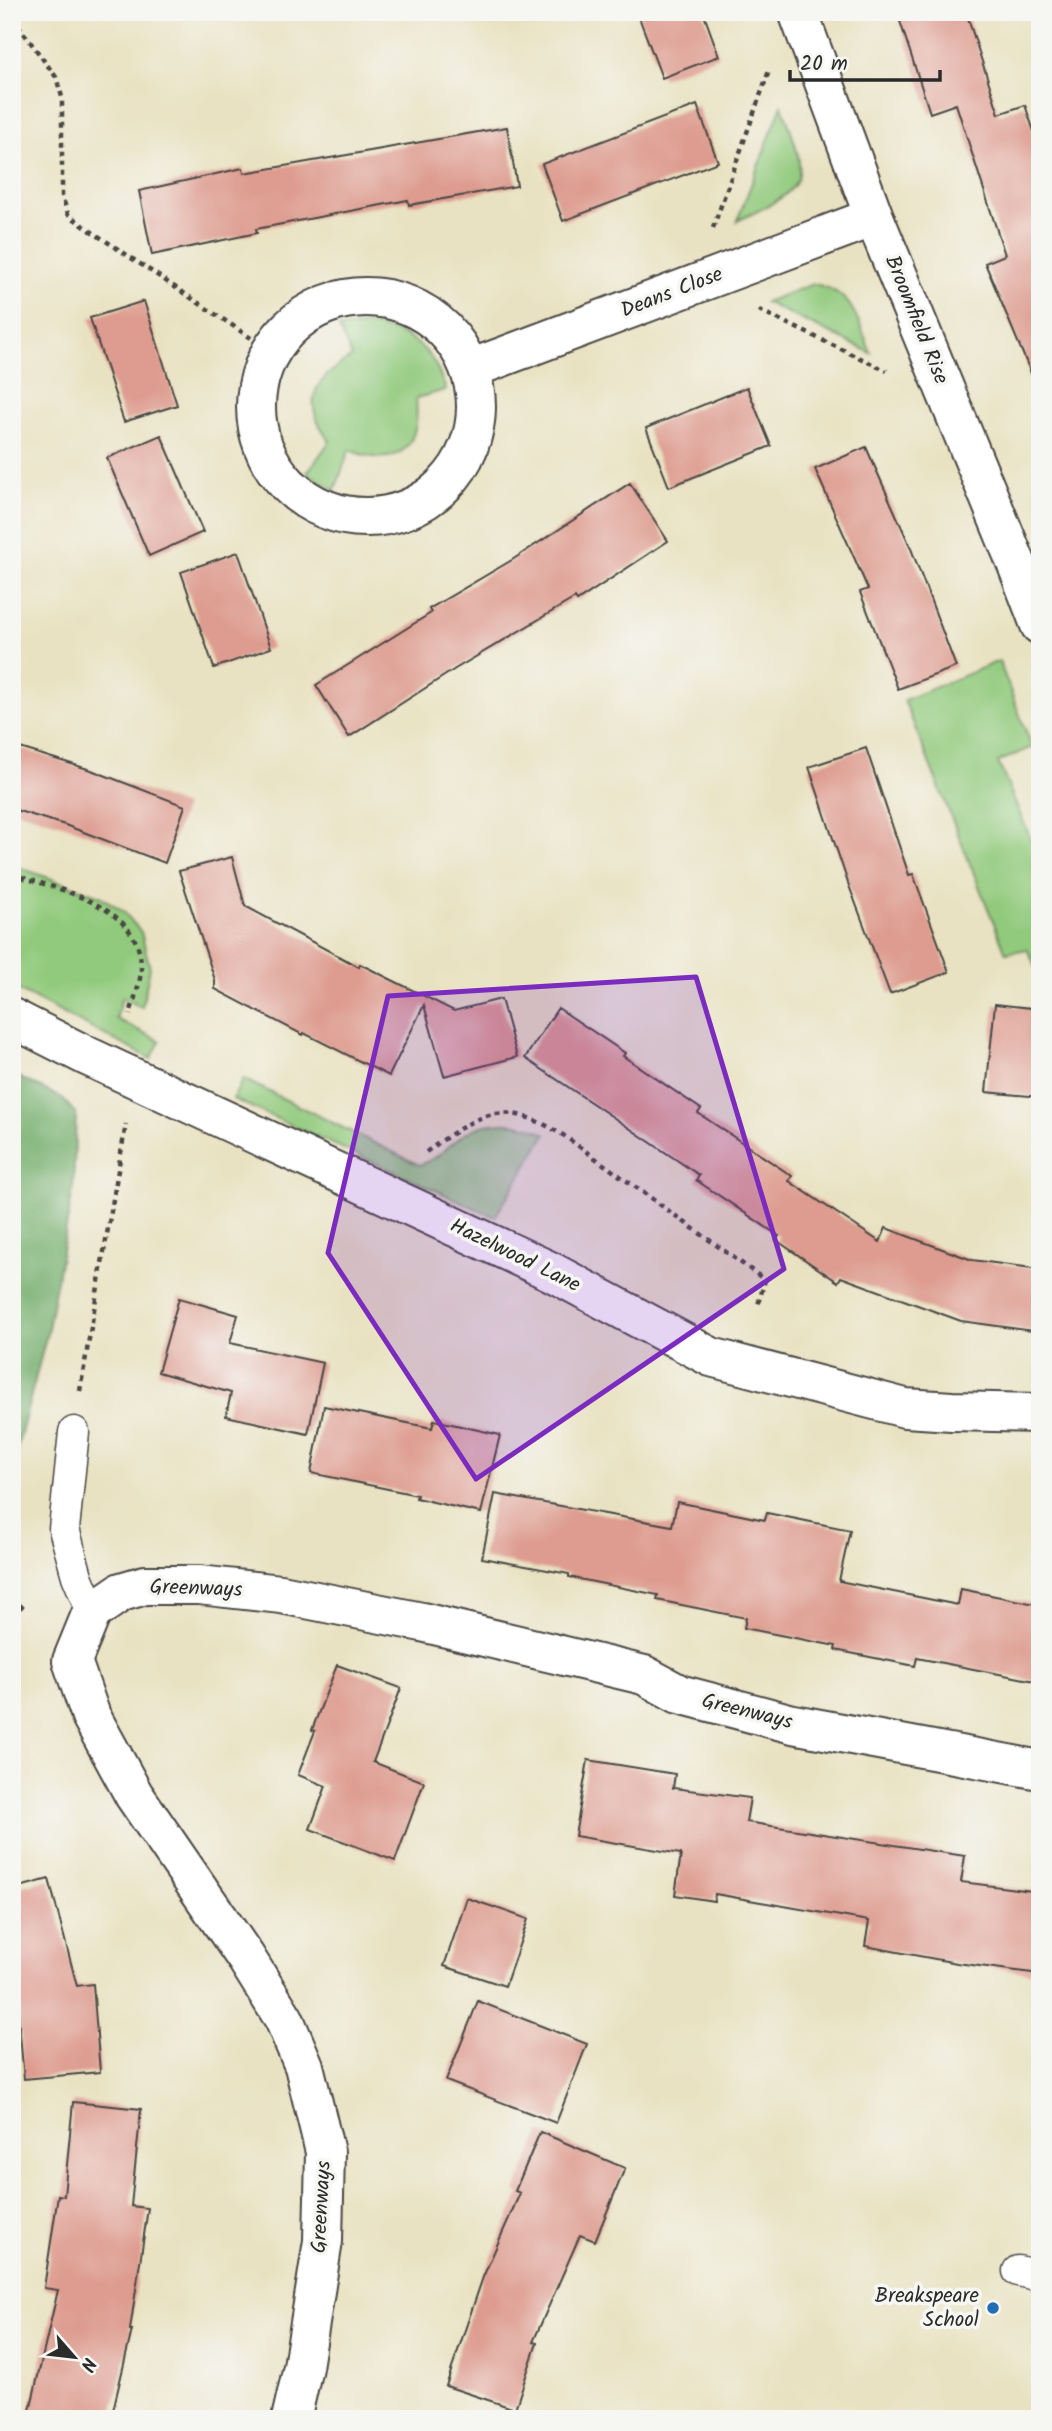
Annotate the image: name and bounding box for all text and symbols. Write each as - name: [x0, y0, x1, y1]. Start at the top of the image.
- scale bar: [790, 38, 940, 82]
- text: 20 m: [800, 48, 848, 81]
- street label: Broomfield Rise: [875, 251, 957, 390]
- street label: Deans Close: [616, 258, 728, 328]
- street label: Hazelwood Lane: [444, 1210, 586, 1302]
- street label: Greenways: [149, 1571, 243, 1607]
- street label: Greenways: [698, 1685, 796, 1739]
- street label: Greenways: [303, 2160, 341, 2254]
- place label: Breakspeare School: [875, 2280, 980, 2337]
- marker: Breakspeare School: [985, 2300, 1001, 2316]
- north arrow: [38, 2322, 108, 2392]
- text: N: [71, 2352, 103, 2376]

